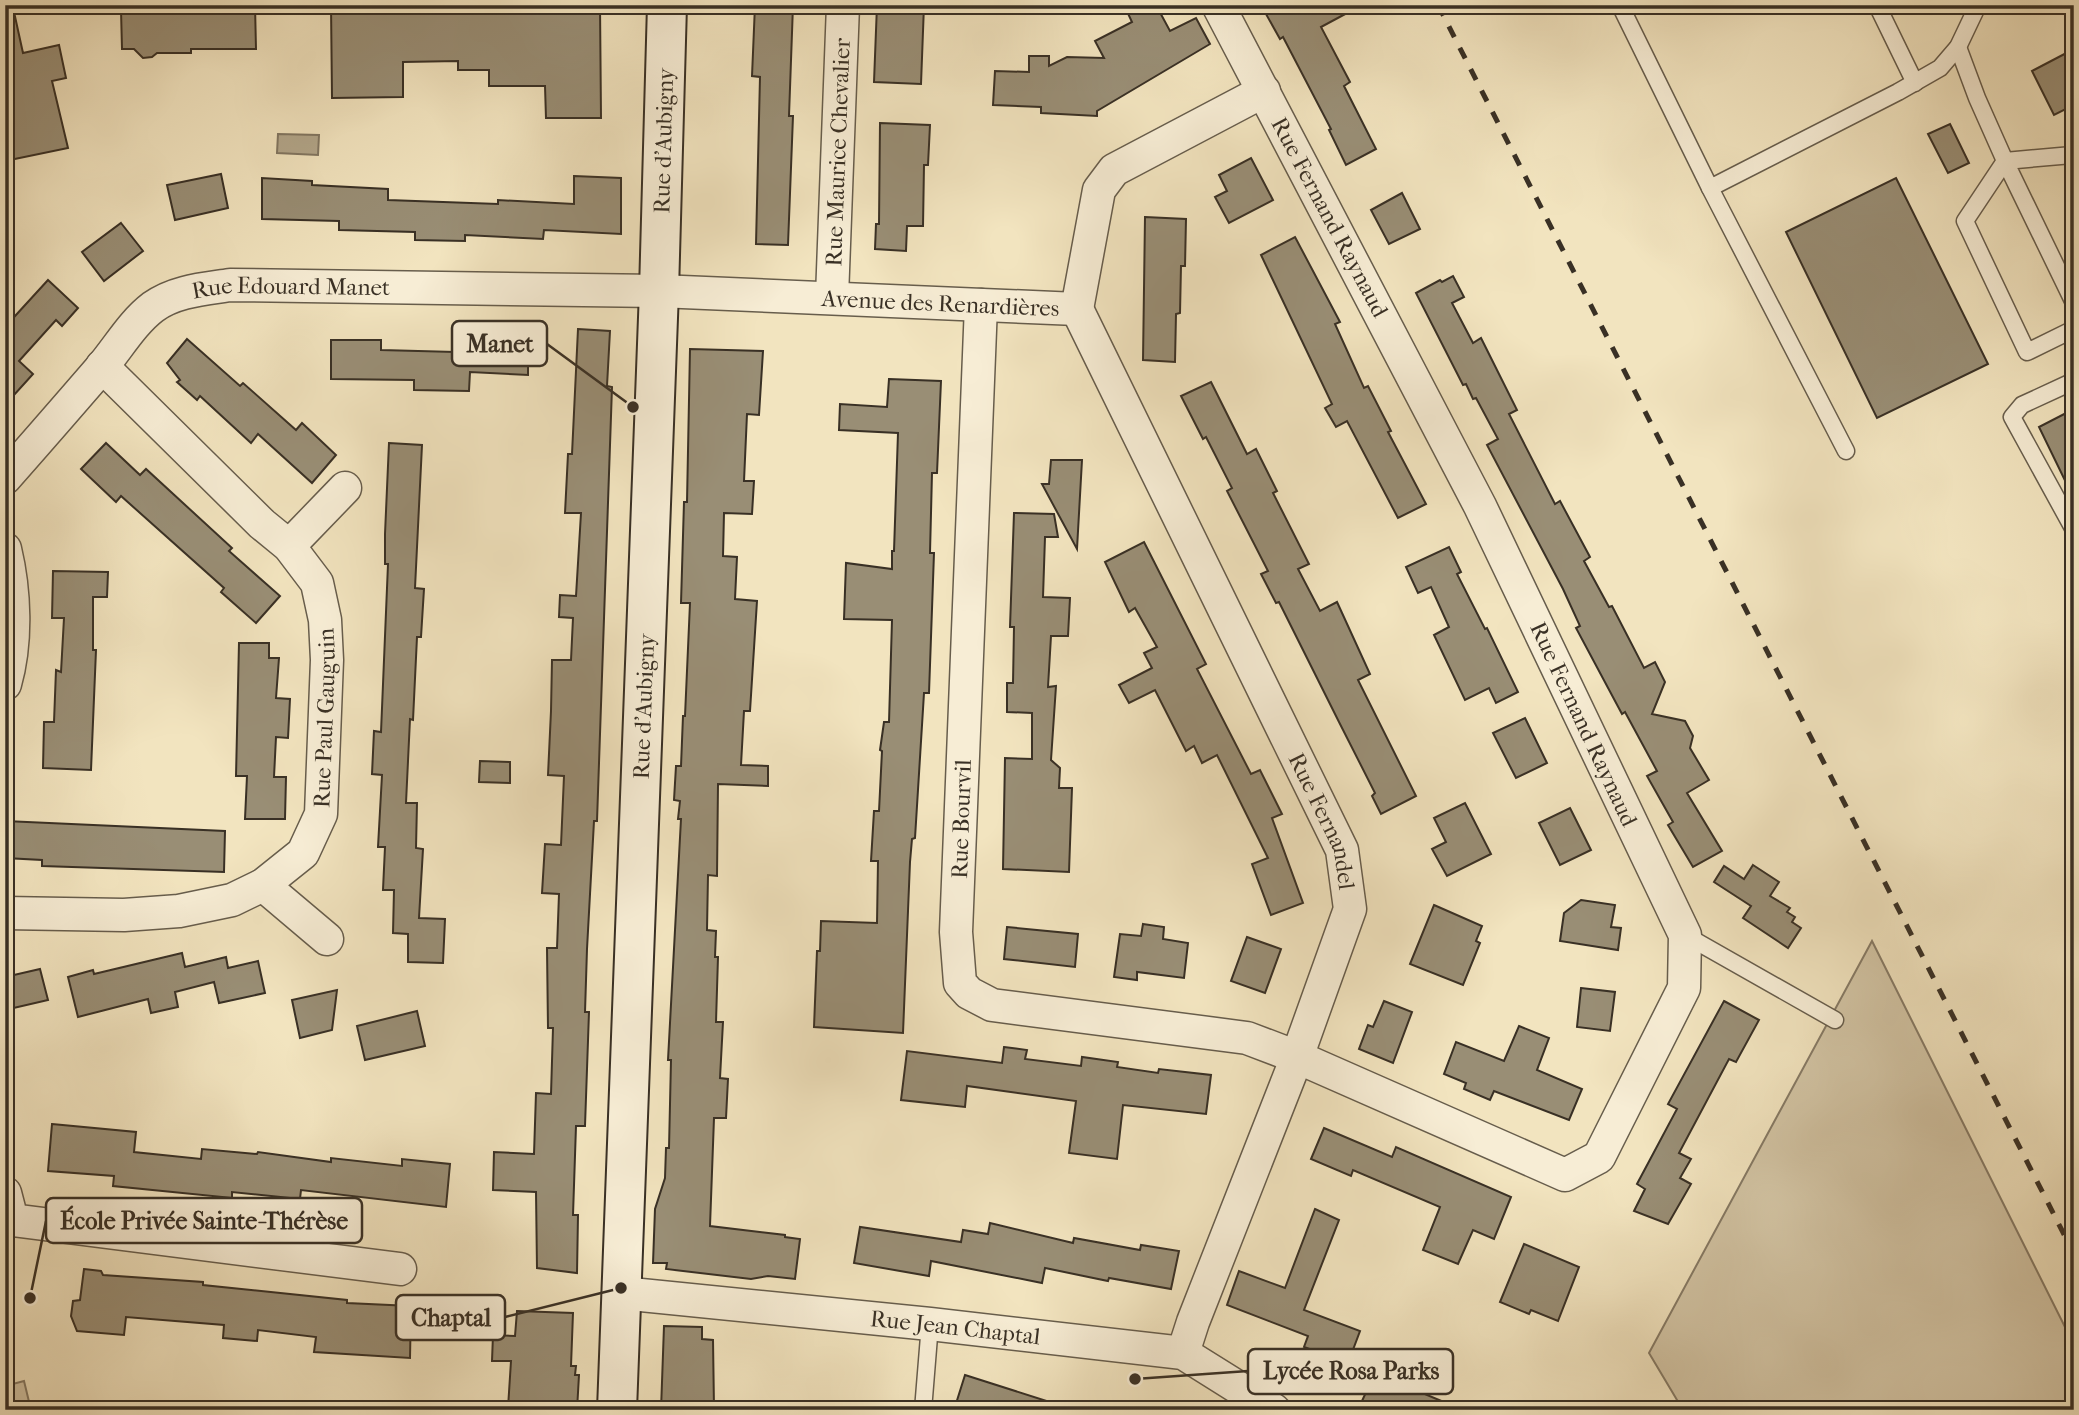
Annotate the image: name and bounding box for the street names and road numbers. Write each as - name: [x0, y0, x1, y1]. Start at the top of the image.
- street label: Rue Maurice Chevalier: [820, 37, 856, 267]
- street label: Rue d'Aubigny: [648, 67, 679, 214]
- street label: Rue Fernand Raynaud: [1265, 113, 1394, 322]
- street label: Rue Edouard Manet: [190, 272, 390, 305]
- street label: Avenue des Renardières: [820, 285, 1060, 322]
- street label: Rue Fernand Raynaud: [1524, 618, 1643, 831]
- street label: Rue Paul Gauguin: [308, 627, 341, 808]
- street label: Rue d'Aubigny: [628, 633, 660, 780]
- street label: Rue Fernandel: [1283, 749, 1360, 892]
- street label: Rue Bourvil: [946, 758, 977, 879]
- street label: Rue Jean Chaptal: [869, 1305, 1042, 1351]

